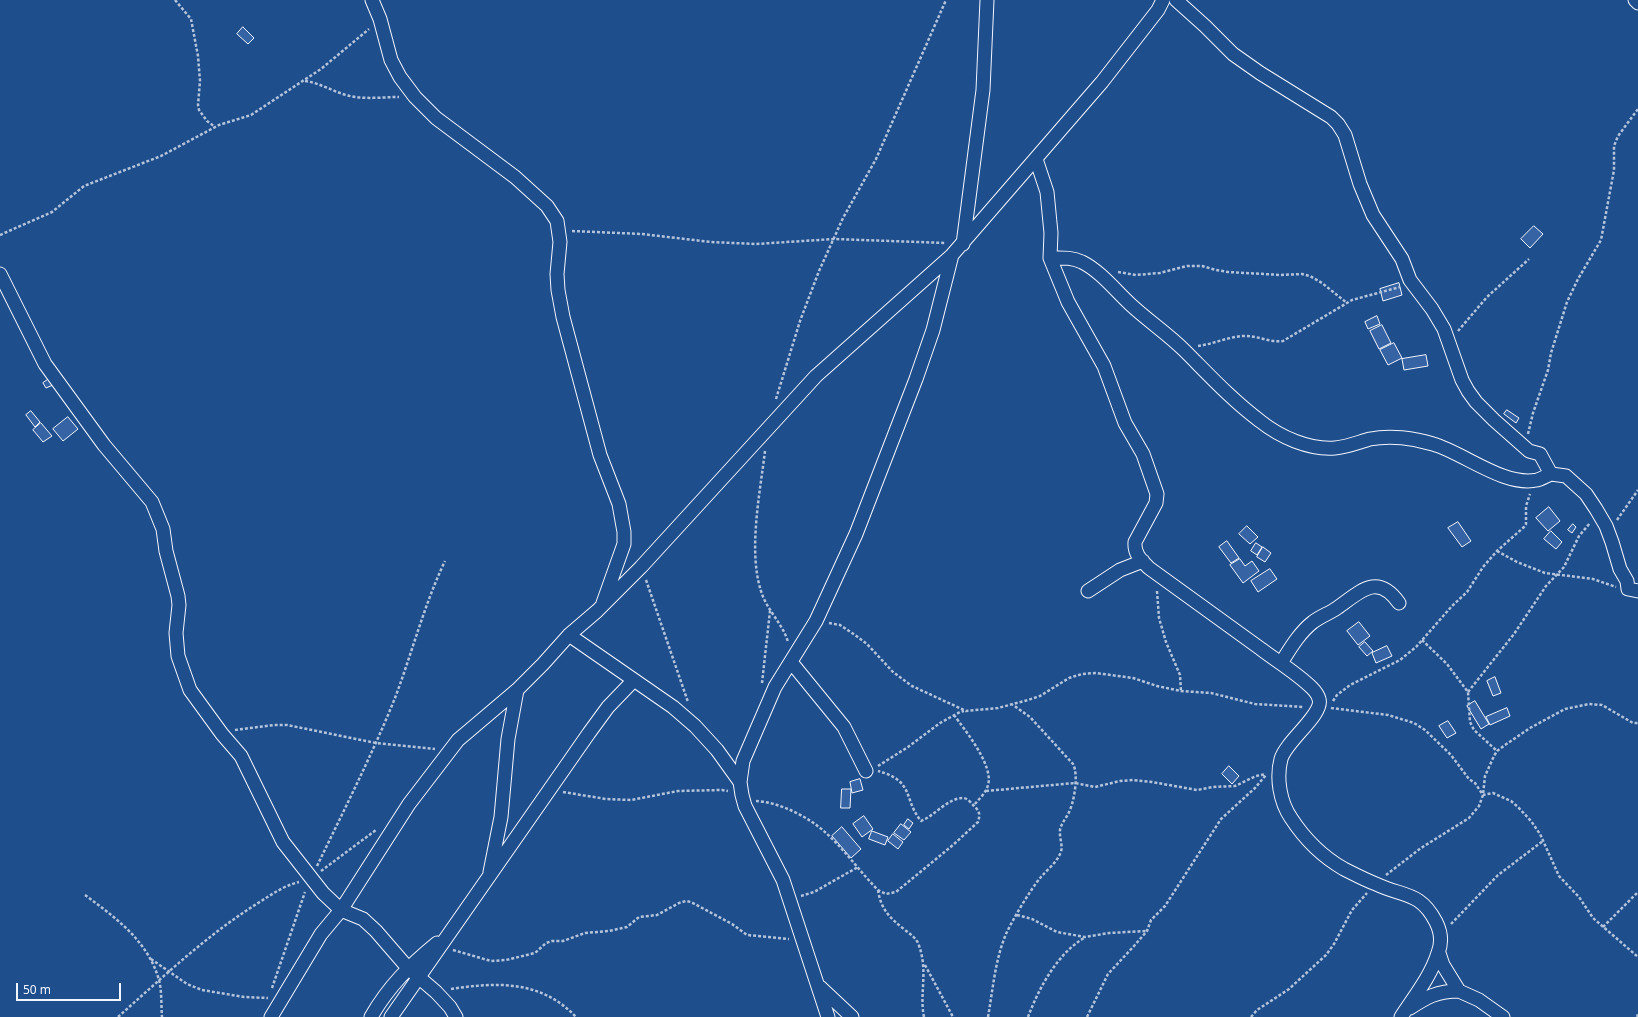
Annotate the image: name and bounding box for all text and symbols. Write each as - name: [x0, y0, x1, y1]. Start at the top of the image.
- scale bar: [18, 975, 123, 1001]
- text: 50 m: [23, 981, 51, 998]

